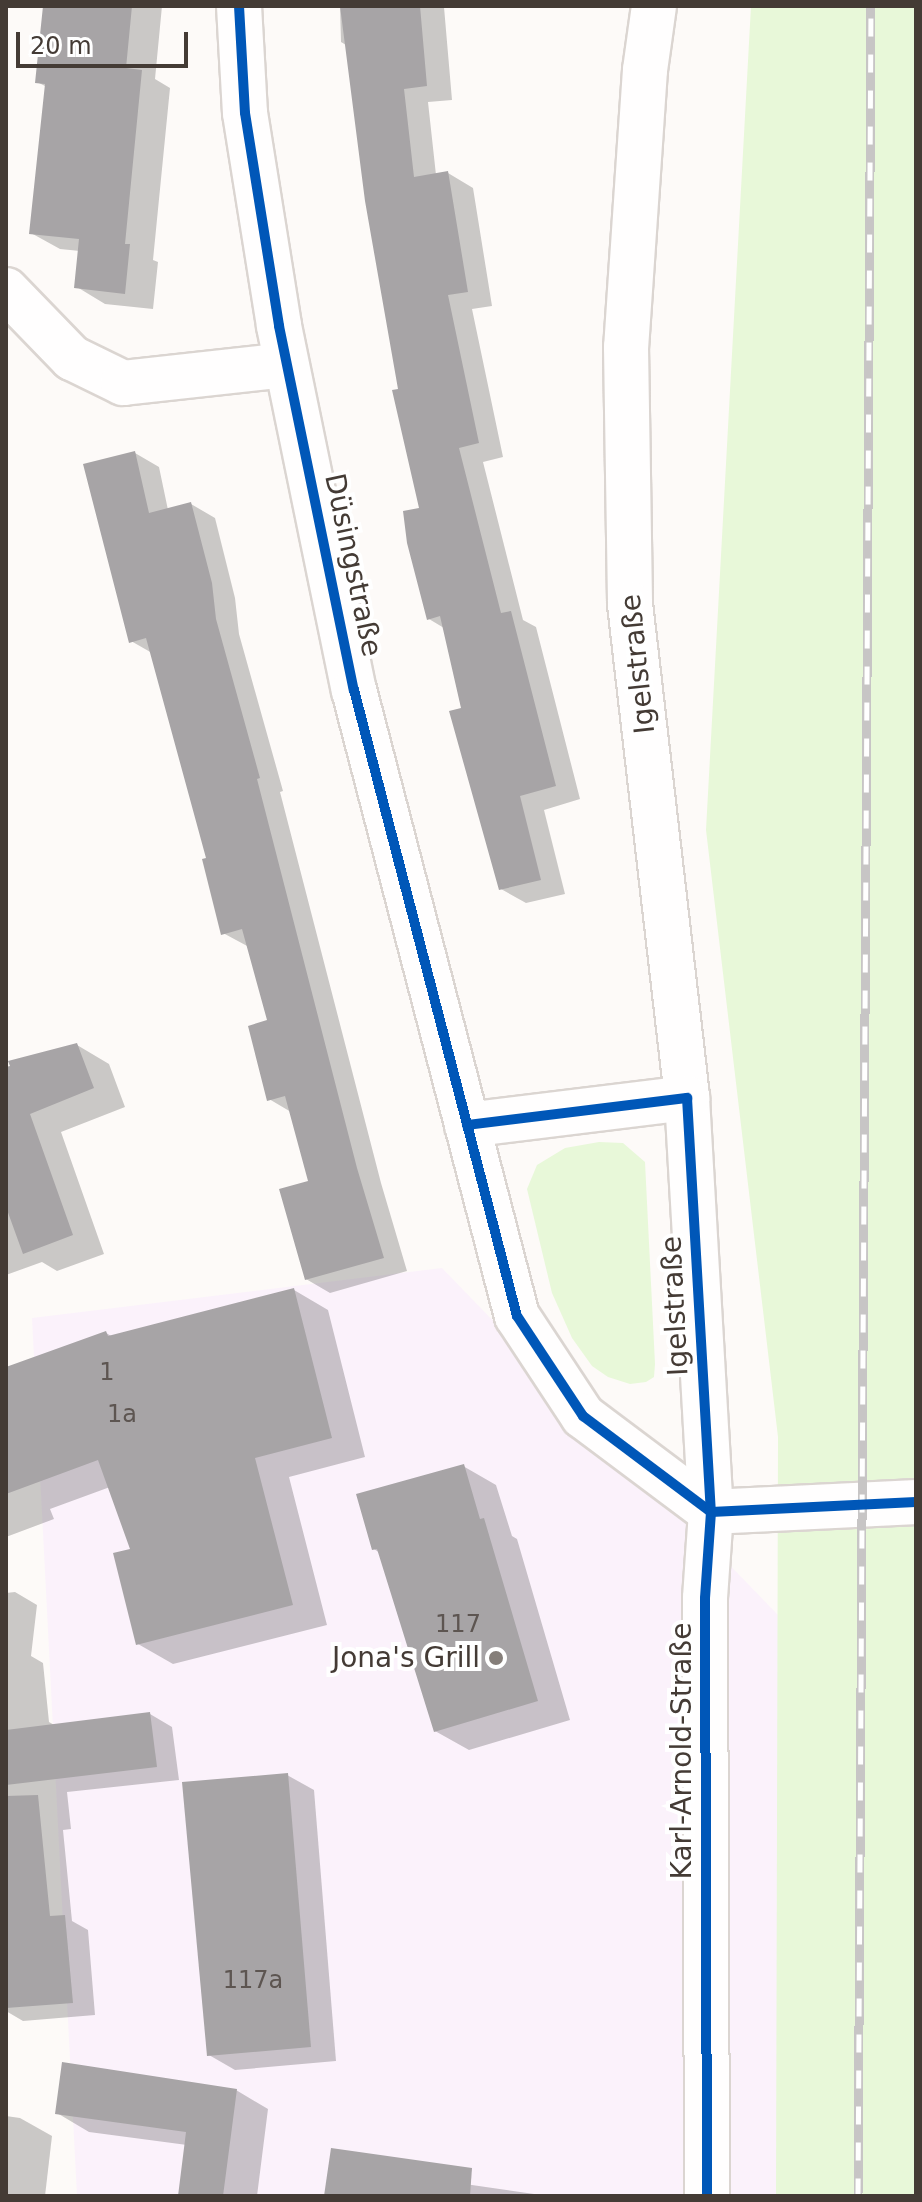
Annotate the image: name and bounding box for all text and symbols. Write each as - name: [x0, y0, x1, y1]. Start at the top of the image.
- scale bar: [20, 16, 192, 66]
- text: 20 m: [30, 32, 92, 60]
- street label: Düsingstraße: [317, 470, 389, 660]
- street label: Igelstraße: [614, 593, 662, 735]
- street label: Igelstraße: [655, 1235, 695, 1377]
- house number: 1: [99, 1359, 115, 1387]
- house number: 1a: [107, 1401, 137, 1429]
- house number: 117: [435, 1611, 481, 1639]
- street label: Karl-Arnold-Straße: [665, 1623, 699, 1879]
- place label: Jona's Grill: [332, 1641, 480, 1675]
- marker: Jona's Grill: [487, 1649, 505, 1667]
- house number: 117a: [223, 1967, 283, 1995]

